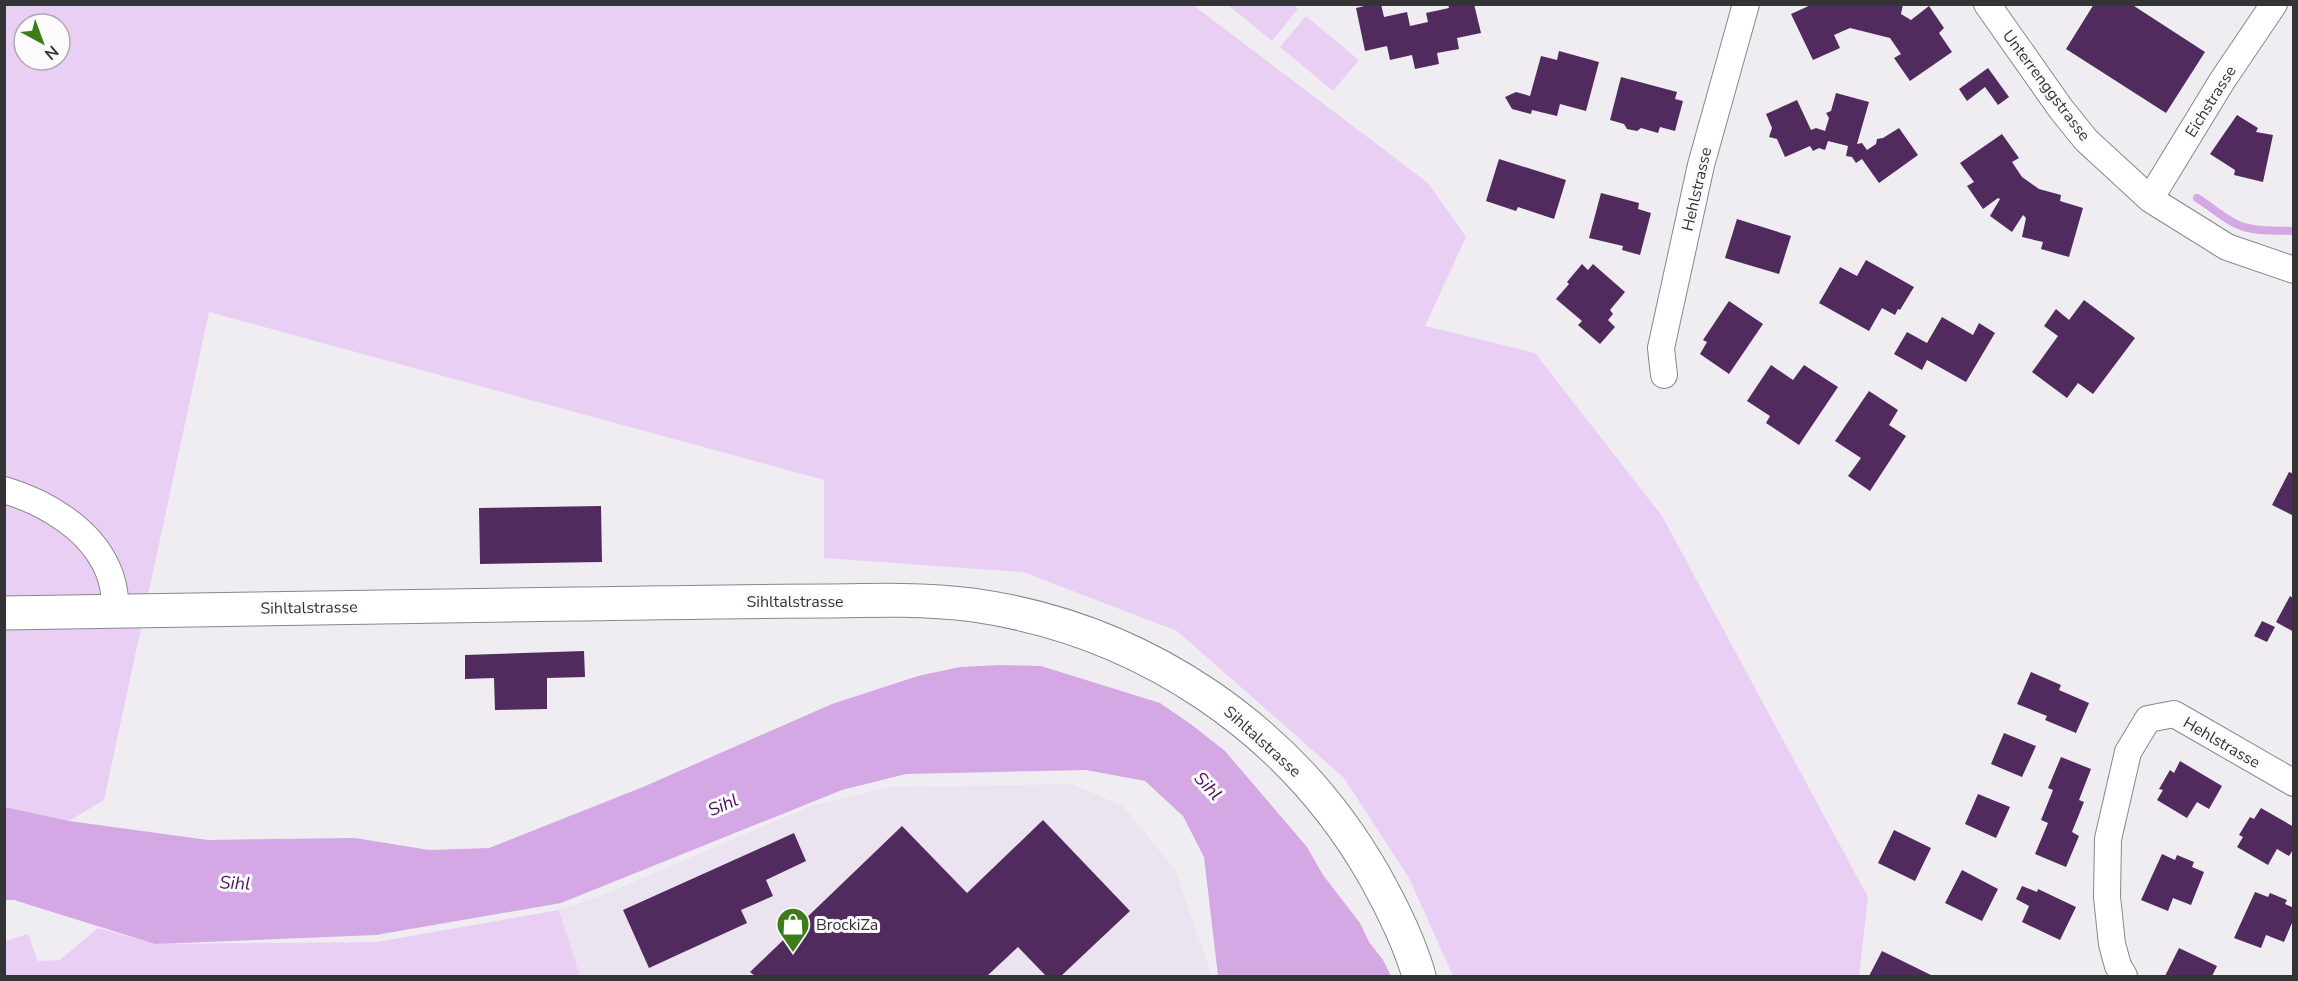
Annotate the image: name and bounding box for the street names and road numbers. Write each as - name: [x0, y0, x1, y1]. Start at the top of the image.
- street label: Unterrenggstrasse: [1997, 26, 2095, 146]
- street label: Eichstrasse: [2180, 61, 2242, 142]
- street label: Hehlstrasse: [1677, 145, 1717, 233]
- street label: Sihltalstrasse: [746, 591, 844, 613]
- street label: Sihltalstrasse: [260, 596, 358, 620]
- street label: Sihltalstrasse: [1219, 701, 1306, 782]
- street label: Hehlstrasse: [2179, 712, 2264, 774]

